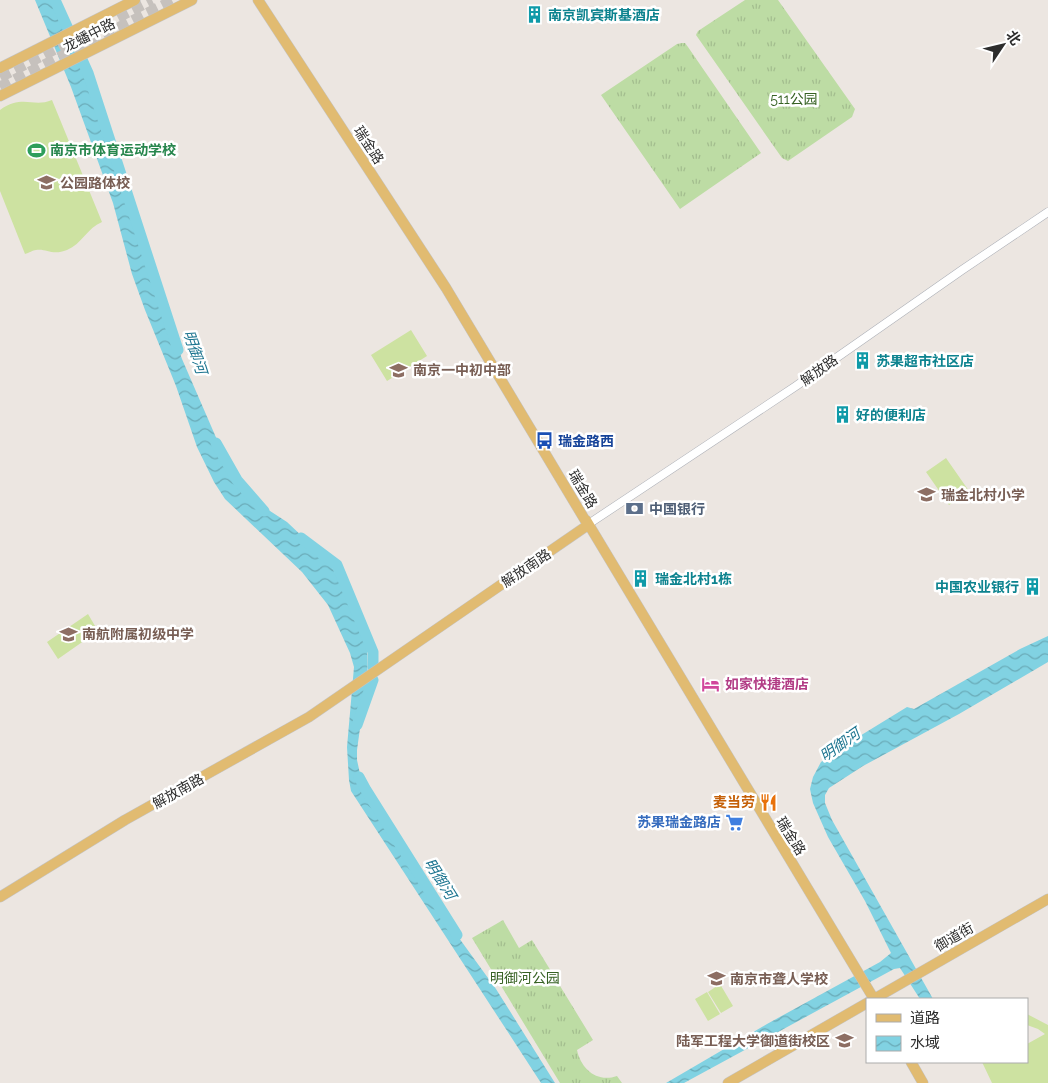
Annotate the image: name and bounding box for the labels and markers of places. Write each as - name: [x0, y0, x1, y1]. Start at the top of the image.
- building icon: 南京凯宾斯基酒店: [524, 5, 544, 25]
- place label: 南京凯宾斯基酒店: [548, 7, 660, 23]
- sports icon: 南京市体育运动学校: [26, 140, 46, 160]
- place label: 南京市体育运动学校: [50, 142, 176, 158]
- school or university icon: 公园路体校: [36, 173, 56, 193]
- place label: 公园路体校: [60, 175, 130, 191]
- building icon: 苏果超市社区店: [852, 351, 872, 371]
- place label: 苏果超市社区店: [876, 353, 974, 369]
- school or university icon: 南京一中初中部: [389, 360, 409, 380]
- place label: 南京一中初中部: [413, 362, 511, 378]
- building icon: 好的便利店: [832, 405, 852, 425]
- place label: 好的便利店: [856, 407, 926, 423]
- bus stop icon: 瑞金路西: [534, 431, 554, 451]
- place label: 瑞金路西: [558, 433, 614, 449]
- school or university icon: 瑞金北村小学: [917, 485, 937, 505]
- place label: 瑞金北村小学: [941, 487, 1025, 503]
- bank icon: 中国银行: [625, 499, 645, 519]
- place label: 中国银行: [649, 501, 705, 517]
- building icon: 瑞金北村1栋: [631, 569, 651, 589]
- place label: 瑞金北村1栋: [655, 571, 732, 587]
- building icon: 中国农业银行: [1023, 577, 1043, 597]
- place label: 中国农业银行: [935, 579, 1019, 595]
- school or university icon: 南航附属初级中学: [58, 624, 78, 644]
- place label: 南航附属初级中学: [82, 626, 194, 642]
- hotel icon: 如家快捷酒店: [701, 674, 721, 694]
- place label: 如家快捷酒店: [725, 676, 809, 692]
- restaurant icon: 麦当劳: [759, 792, 779, 812]
- place label: 麦当劳: [713, 794, 755, 810]
- supermarket icon: 苏果瑞金路店: [725, 812, 745, 832]
- place label: 苏果瑞金路店: [637, 814, 721, 830]
- school or university icon: 南京市聋人学校: [706, 969, 726, 989]
- place label: 南京市聋人学校: [730, 971, 828, 987]
- school or university icon: 陆军工程大学御道街校区: [834, 1031, 854, 1051]
- place label: 陆军工程大学御道街校区: [676, 1033, 830, 1049]

